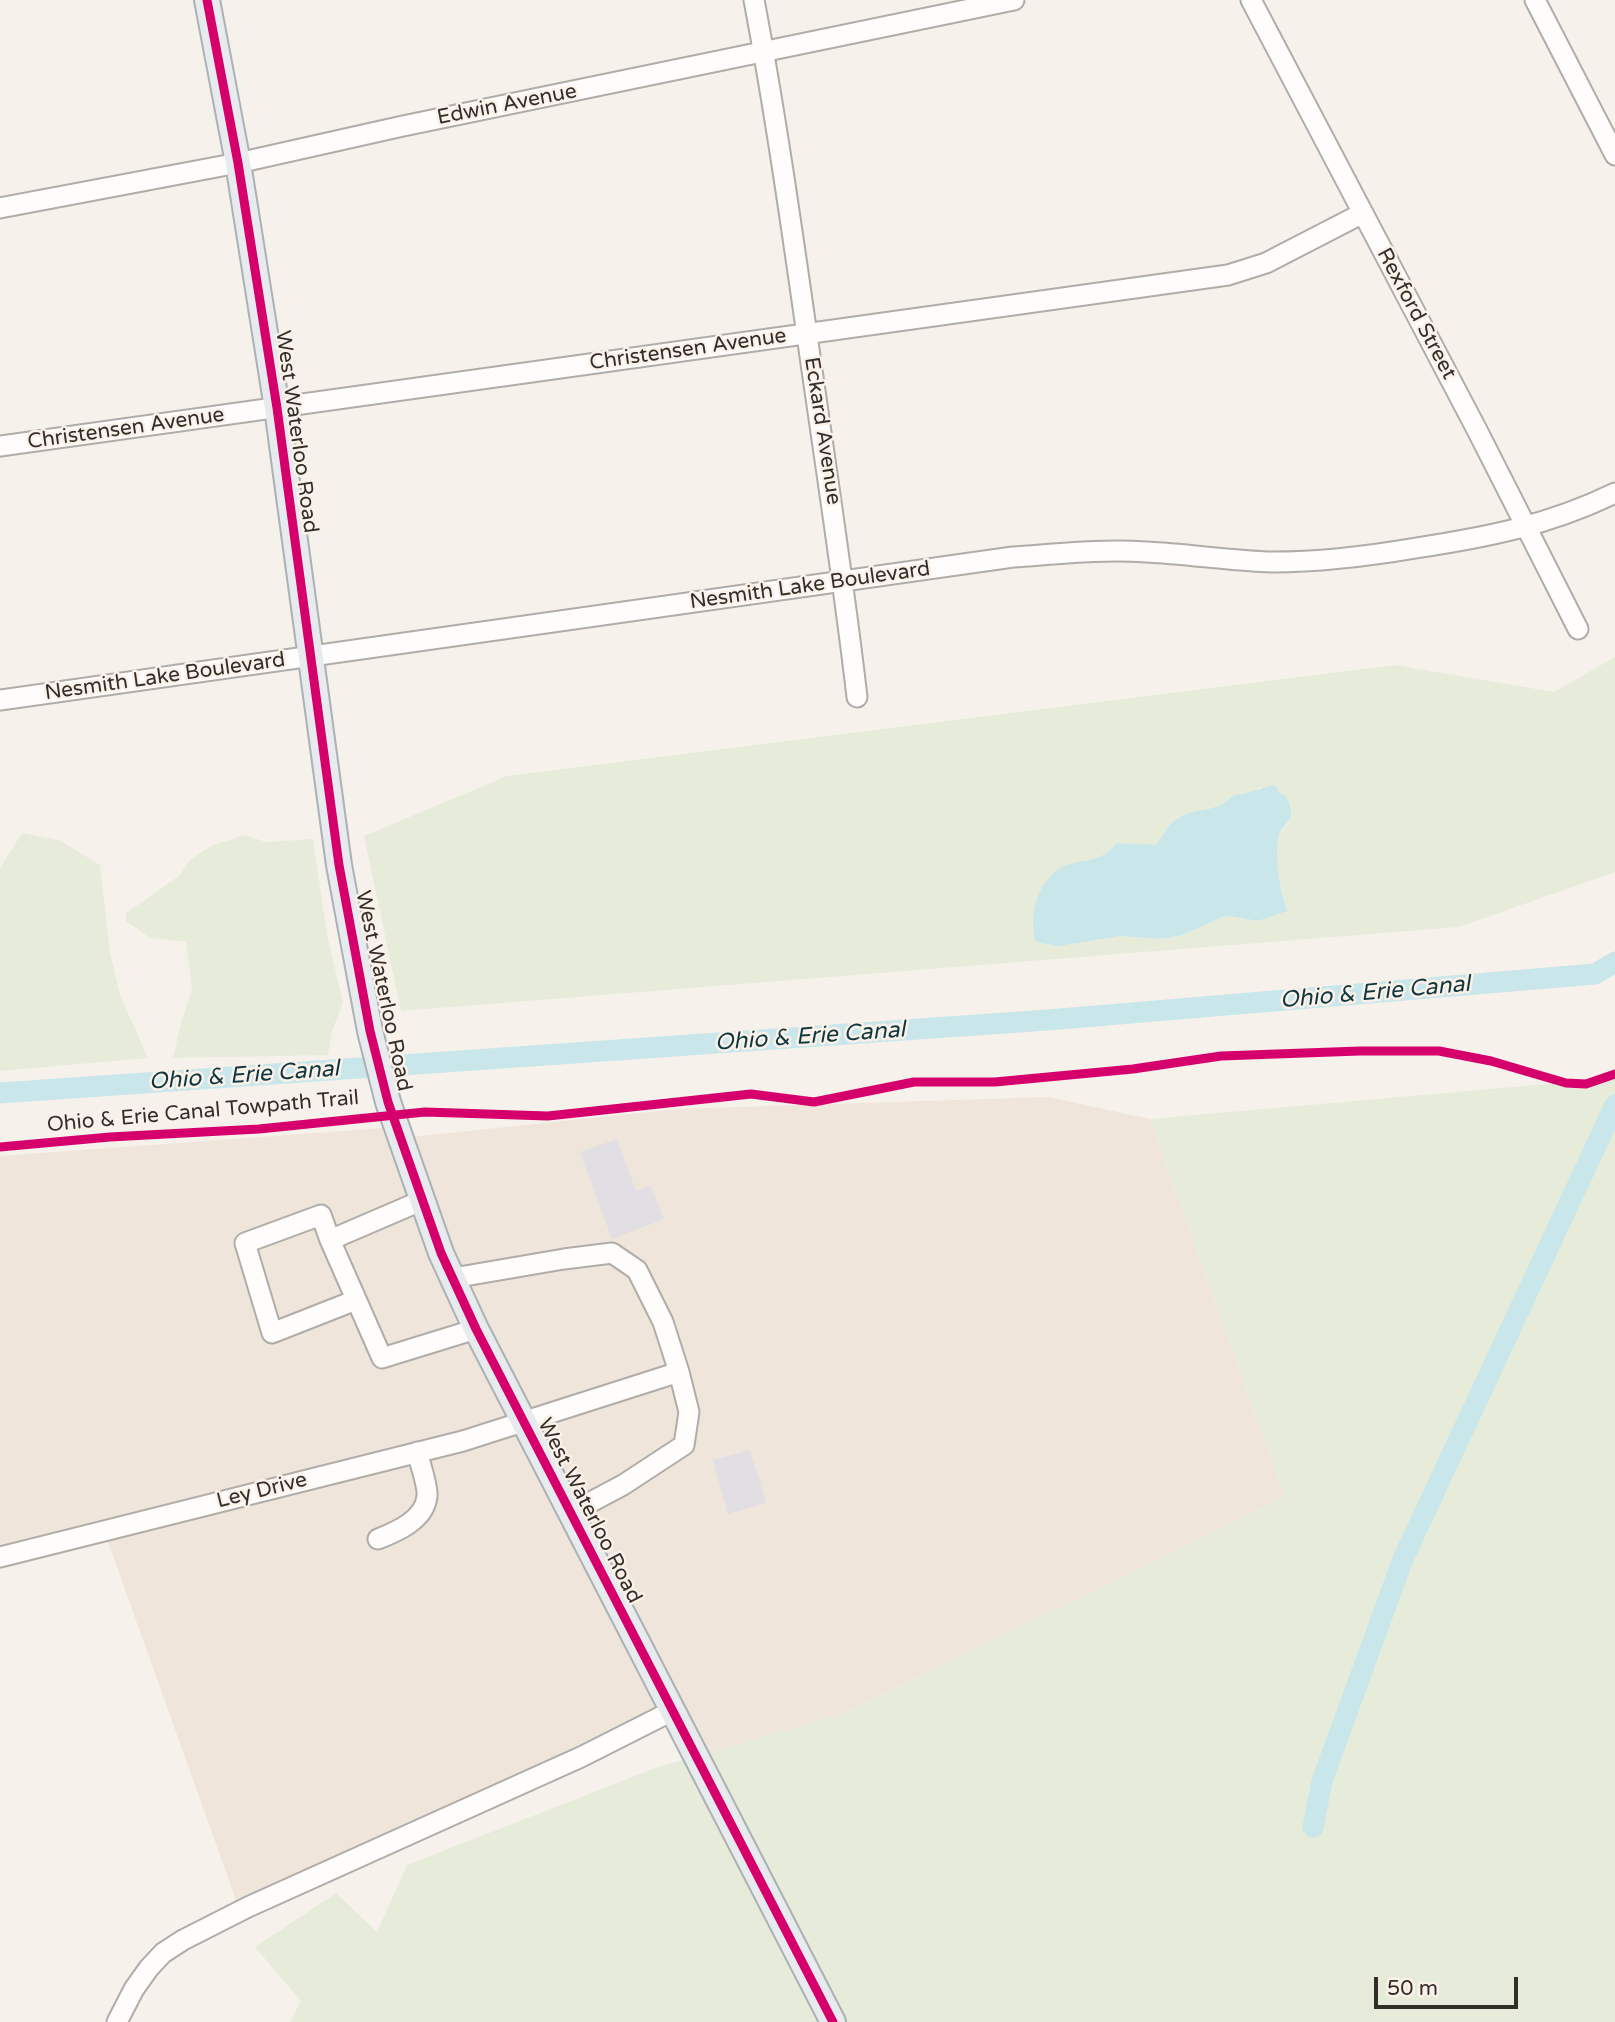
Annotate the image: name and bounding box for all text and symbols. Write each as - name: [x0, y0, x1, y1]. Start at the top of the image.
- street label: Edwin Avenue: [435, 79, 579, 131]
- street label: Rexford Street: [1371, 244, 1461, 384]
- street label: Christensen Avenue: [588, 324, 788, 376]
- street label: West Waterloo Road: [269, 329, 323, 535]
- street label: Eckard Avenue: [798, 355, 846, 507]
- street label: Christensen Avenue: [26, 403, 226, 455]
- street label: Nesmith Lake Boulevard: [688, 557, 932, 615]
- street label: Nesmith Lake Boulevard: [43, 648, 287, 706]
- street label: West Waterloo Road: [349, 888, 417, 1094]
- water label: Ohio & Erie Canal: [1279, 971, 1471, 1015]
- water label: Ohio & Erie Canal: [714, 1017, 906, 1057]
- water label: Ohio & Erie Canal: [148, 1056, 340, 1096]
- street label: Ohio & Erie Canal Towpath Trail: [46, 1086, 360, 1138]
- street label: West Waterloo Road: [531, 1414, 647, 1608]
- street label: Ley Drive: [214, 1468, 310, 1514]
- scale bar: [1377, 1962, 1520, 2006]
- text: 50 m: [1387, 1976, 1438, 2001]

